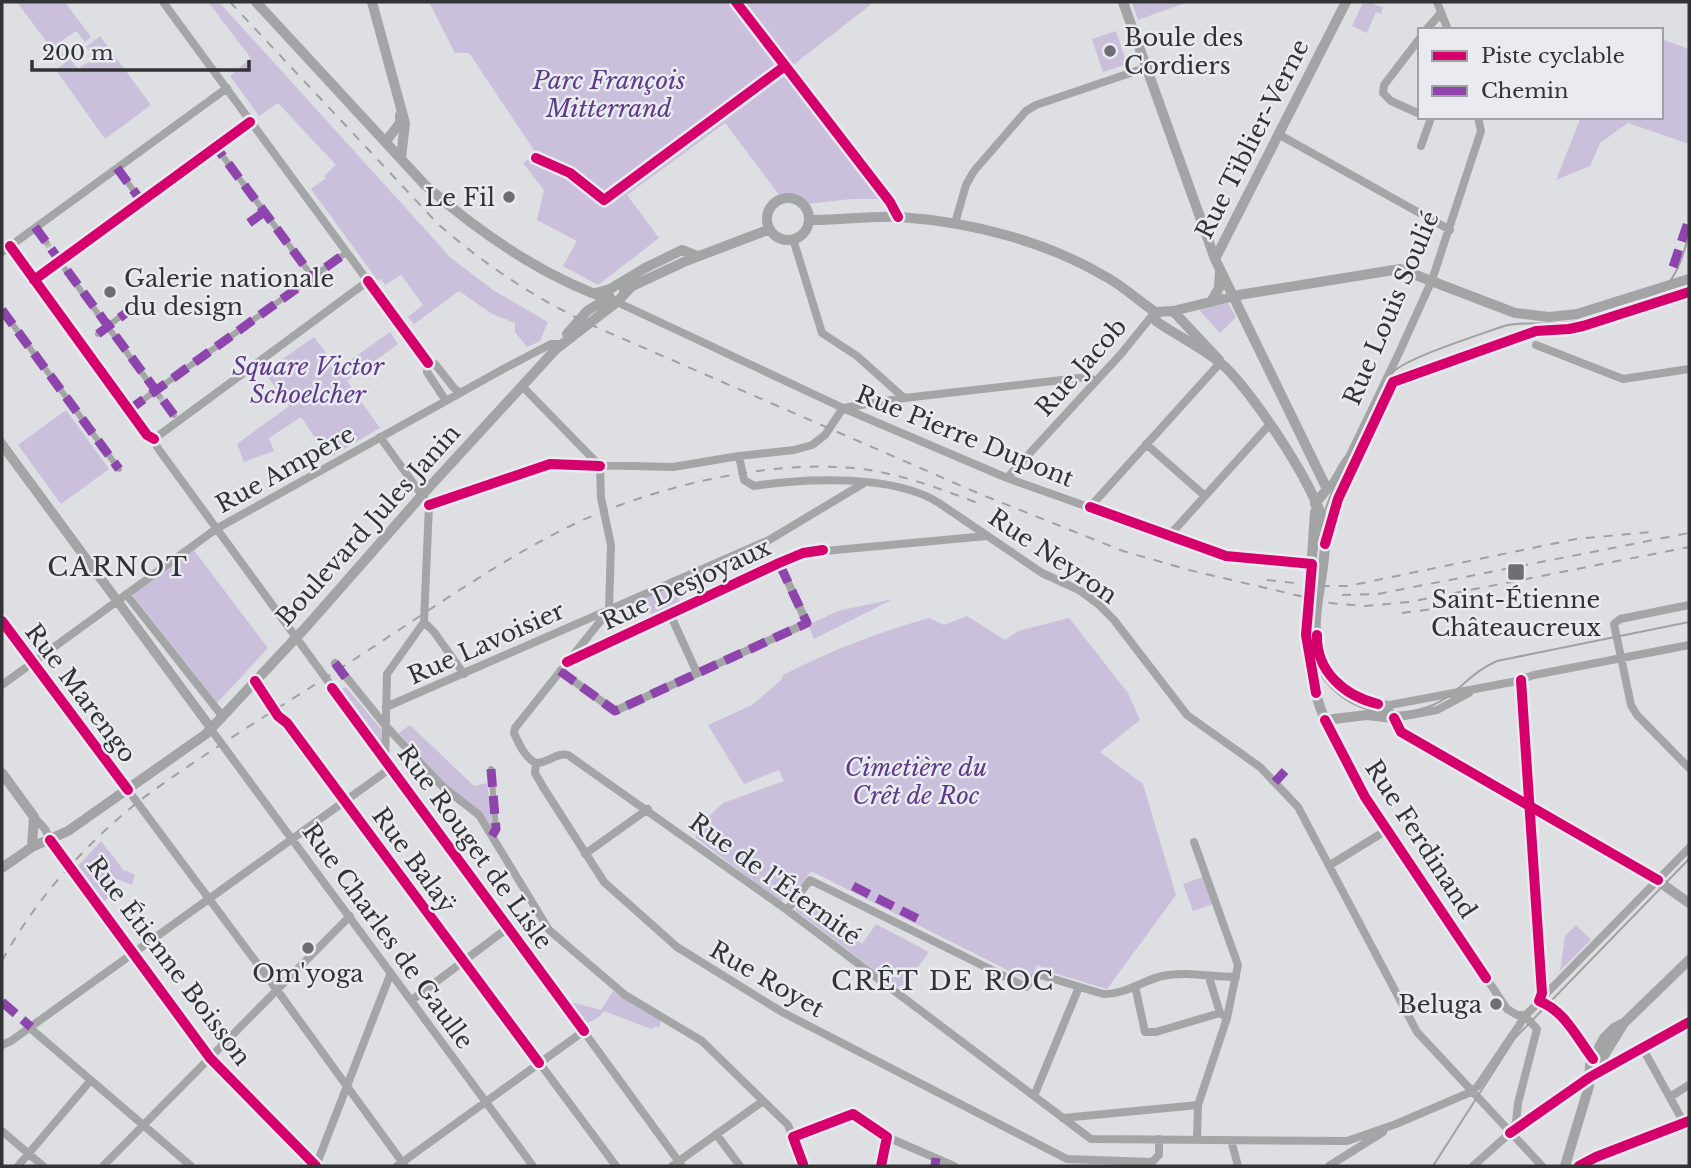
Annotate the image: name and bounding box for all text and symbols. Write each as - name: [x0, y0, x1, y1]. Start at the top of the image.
- place label: Boule des Cordiers: [1124, 23, 1243, 80]
- scale bar: [32, 28, 248, 72]
- legend: [1418, 28, 1663, 119]
- street label: Rue Tiblier-Verne: [1189, 34, 1315, 244]
- text: 200 m: [42, 40, 114, 66]
- marker: Boule des Cordiers: [1102, 43, 1118, 59]
- text: Piste cyclable: [1481, 43, 1625, 69]
- park label: Parc François Mitterrand: [532, 66, 685, 123]
- text: Chemin: [1481, 78, 1569, 104]
- place label: Le Fil: [425, 183, 495, 212]
- marker: Le Fil: [501, 189, 517, 205]
- street label: Rue Louis Soulié: [1337, 207, 1445, 409]
- place label: Galerie nationale du design: [124, 264, 334, 321]
- marker: Galerie nationale du design: [102, 284, 118, 300]
- street label: Rue Jacob: [1029, 312, 1133, 422]
- park label: Square Victor Schoelcher: [232, 352, 385, 409]
- street label: Rue Pierre Dupont: [852, 379, 1078, 493]
- street label: Boulevard Jules Janin: [270, 418, 466, 632]
- street label: Rue Ampère: [211, 419, 359, 519]
- street label: Rue Neyron: [983, 502, 1123, 610]
- street label: Rue Desjoyaux: [597, 532, 775, 636]
- district label: CARNOT: [47, 551, 189, 583]
- marker: Saint-Étienne Châteaucreux: [1506, 562, 1526, 582]
- place label: Saint-Étienne Châteaucreux: [1431, 585, 1601, 642]
- street label: Rue Lavoisier: [403, 595, 569, 690]
- street label: Rue Marengo: [19, 618, 143, 768]
- street label: Rue Rouget de Lisle: [391, 739, 559, 955]
- park label: Cimetière du Crêt de Roc: [845, 753, 987, 810]
- street label: Rue Ferdinand: [1359, 755, 1483, 923]
- street label: Rue Balaÿ: [366, 802, 462, 919]
- street label: Rue de l'Éternité: [684, 807, 866, 951]
- street label: Rue Charles de Gaulle: [296, 817, 480, 1055]
- street label: Rue Étienne Boisson: [81, 851, 257, 1071]
- street label: Rue Royet: [705, 935, 829, 1023]
- marker: Om'yoga: [300, 940, 316, 956]
- place label: Om'yoga: [252, 959, 364, 988]
- district label: CRÊT DE ROC: [831, 965, 1055, 997]
- place label: Beluga: [1398, 990, 1483, 1019]
- marker: Beluga: [1488, 996, 1504, 1012]

